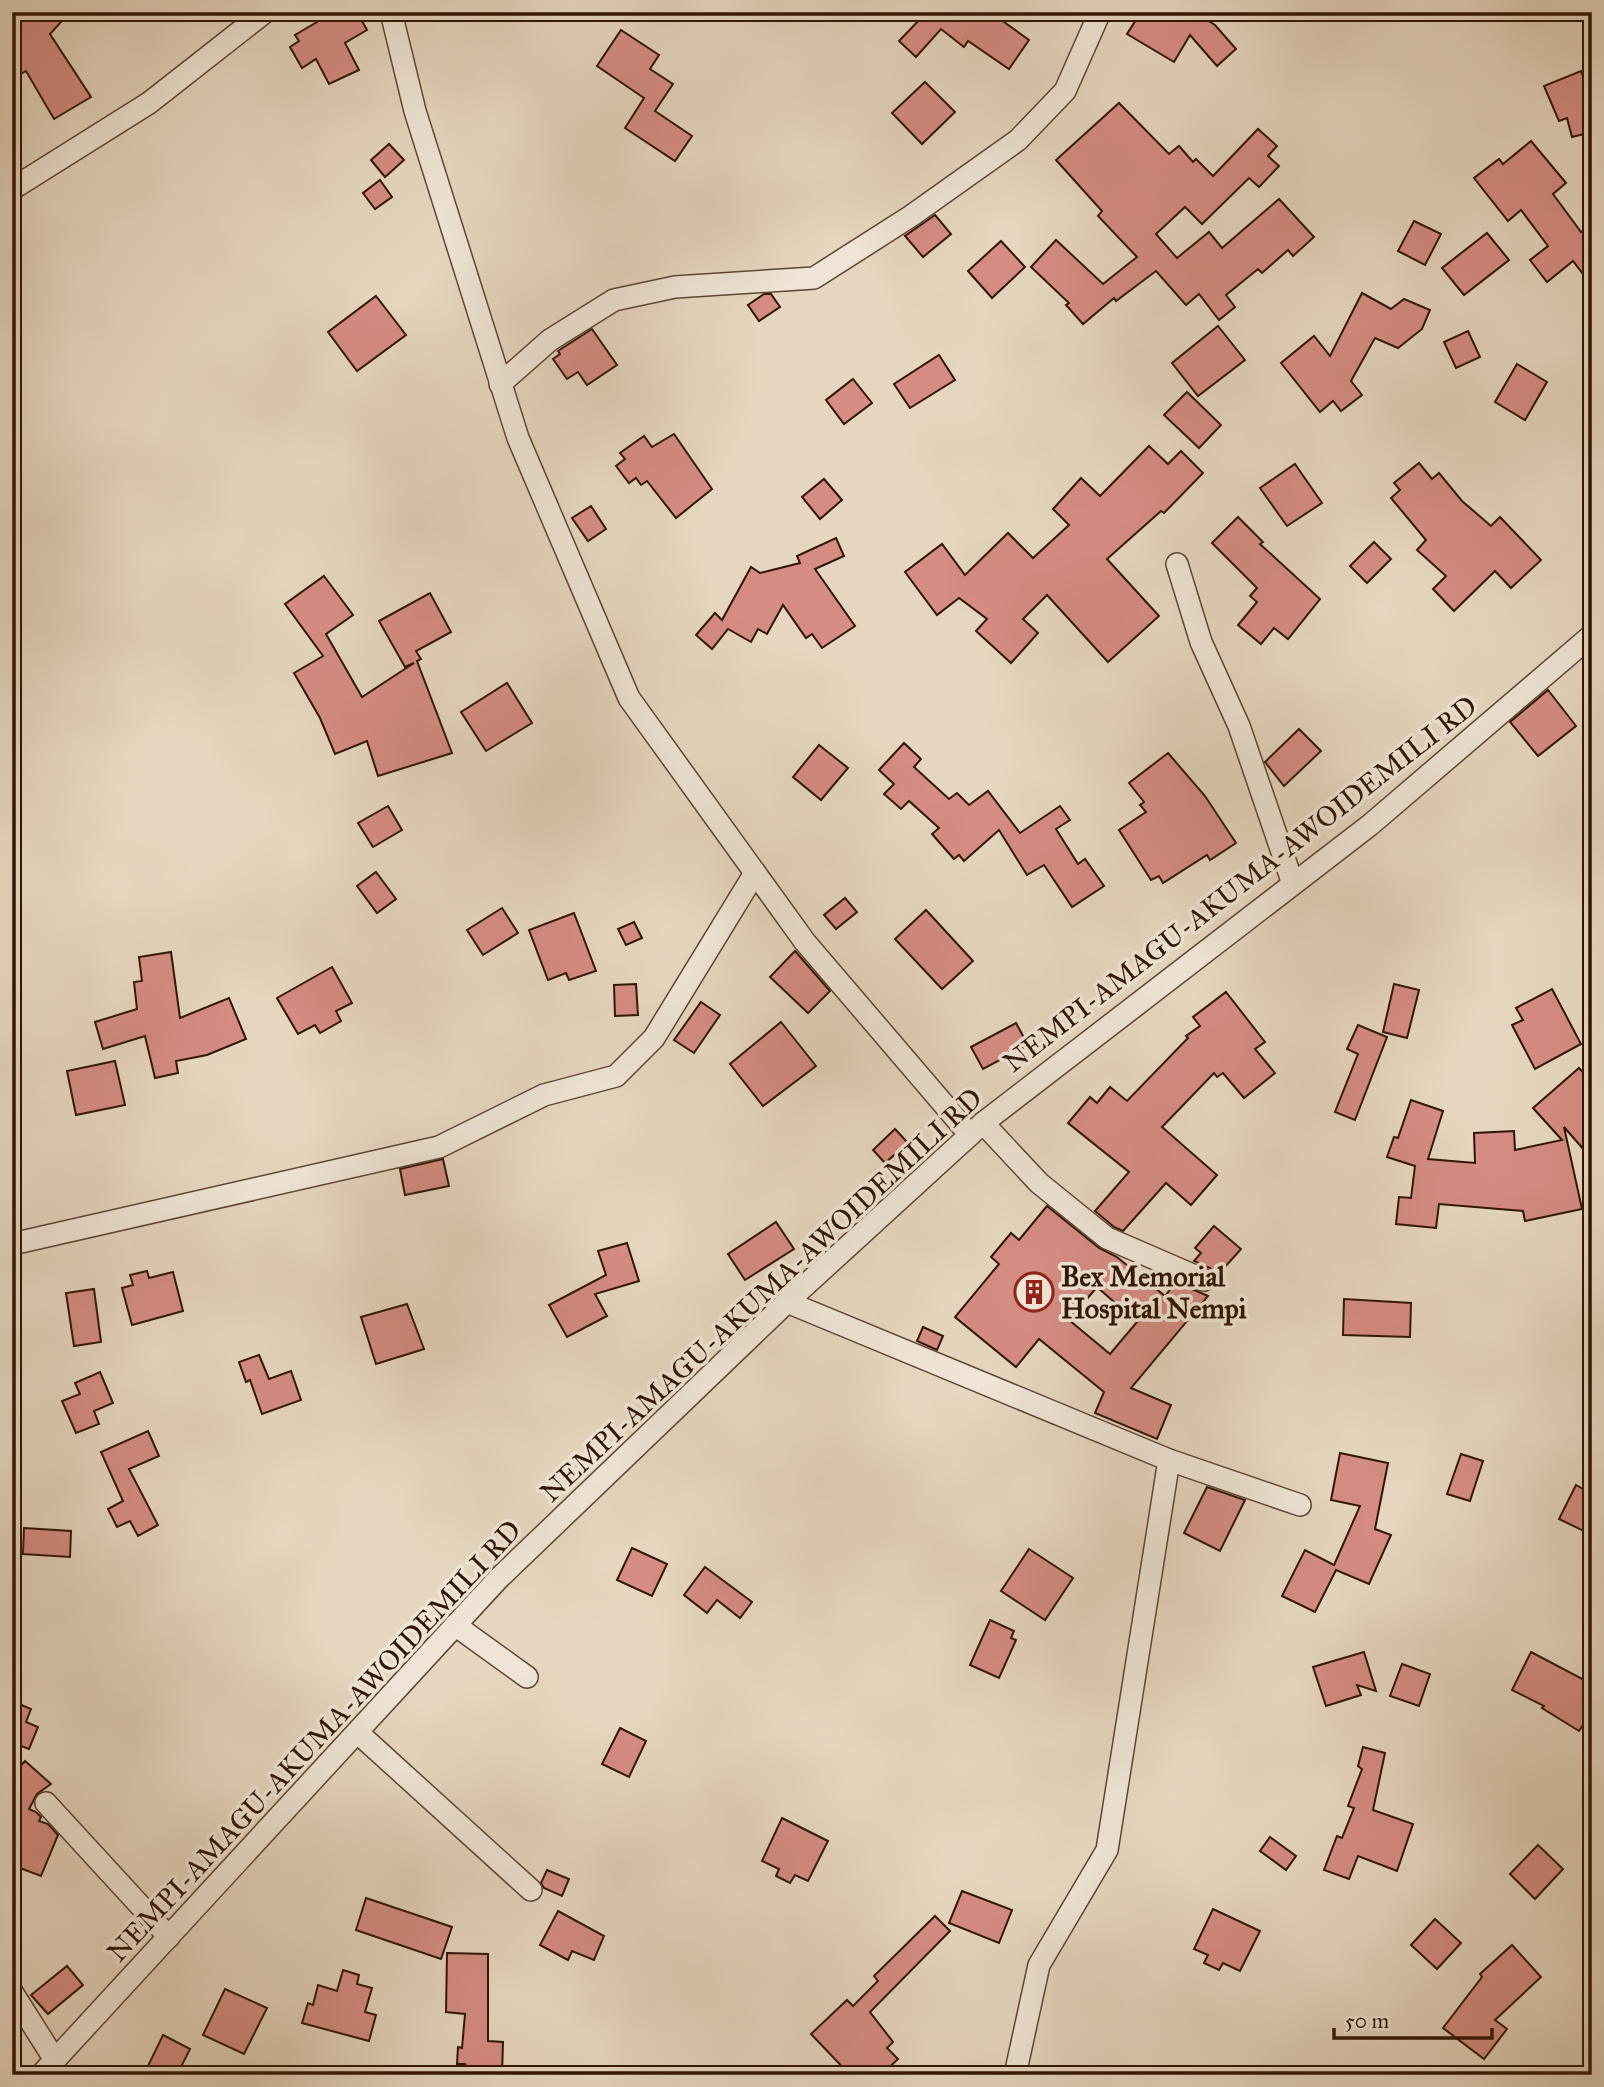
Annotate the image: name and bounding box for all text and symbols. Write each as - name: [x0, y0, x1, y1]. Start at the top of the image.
- street label: NEMPI-AMAGU-AKUMA-AWOIDEMILI RD: [996, 688, 1484, 1080]
- street label: NEMPI-AMAGU-AKUMA-AWOIDEMILI RD: [533, 1080, 989, 1510]
- place label: Bex Memorial Hospital Nempi: [1061, 1259, 1247, 1326]
- building icon: Bex Memorial Hospital Nempi: [1013, 1271, 1055, 1313]
- street label: NEMPI-AMAGU-AKUMA-AWOIDEMILI RD: [99, 1513, 529, 1969]
- scale bar: [1334, 1996, 1492, 2040]
- text: 50 m: [1345, 2008, 1390, 2034]

